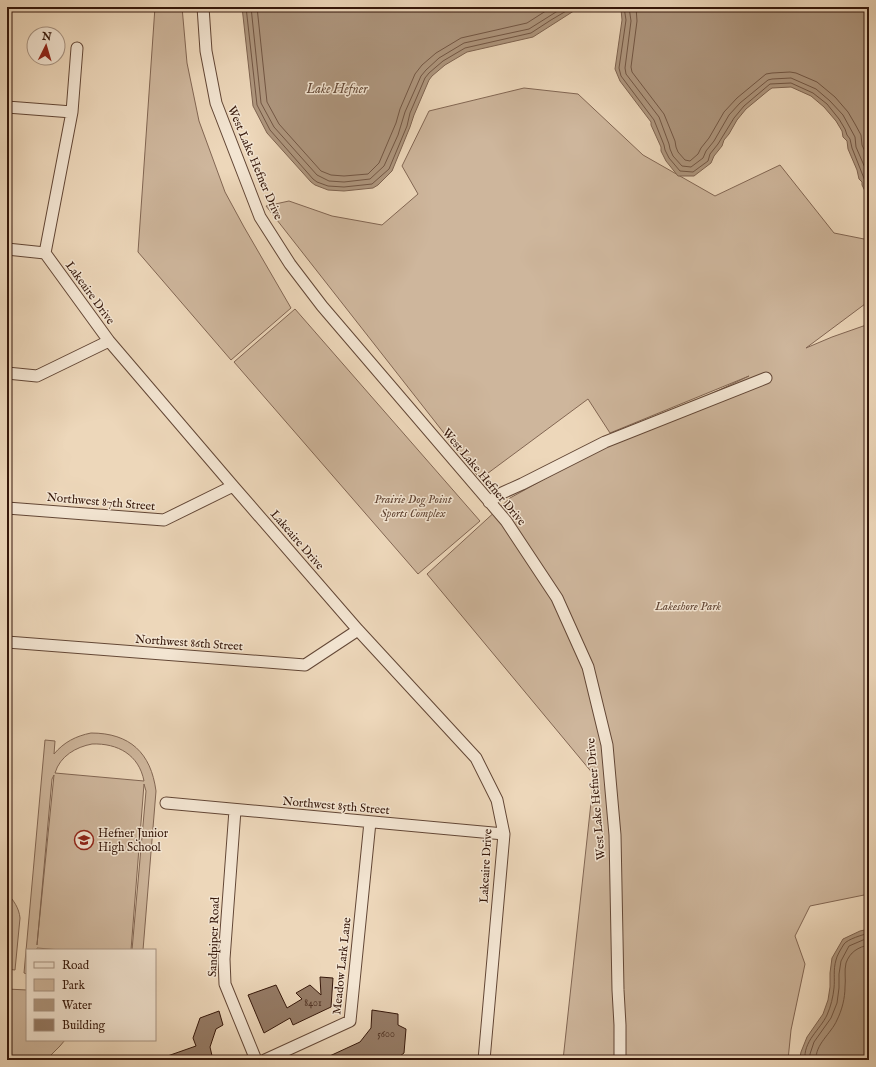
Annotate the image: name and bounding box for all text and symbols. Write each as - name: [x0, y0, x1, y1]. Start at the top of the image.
- north arrow: [26, 26, 66, 66]
- text: N: [40, 30, 53, 44]
- water label: Lake Hefner: [306, 81, 368, 98]
- street label: West Lake Hefner Drive: [224, 104, 286, 223]
- street label: Lakeaire Drive: [62, 258, 118, 328]
- street label: West Lake Hefner Drive: [439, 425, 529, 529]
- street label: Northwest 87th Street: [46, 490, 156, 514]
- park label: Prairie Dog Point Sports Complex: [374, 492, 453, 521]
- street label: Lakeaire Drive: [267, 507, 327, 573]
- park label: Lakeshore Park: [654, 599, 721, 614]
- street label: Northwest 86th Street: [134, 632, 244, 654]
- street label: West Lake Hefner Drive: [583, 737, 609, 861]
- street label: Northwest 85th Street: [282, 794, 390, 818]
- place label: Hefner Junior High School: [98, 826, 169, 855]
- street label: Lakeaire Drive: [477, 828, 495, 904]
- school or university icon: Hefner Junior High School: [73, 829, 95, 851]
- street label: Sandpiper Road: [205, 896, 224, 977]
- street label: Meadow Lark Lane: [329, 916, 355, 1015]
- legend: [26, 949, 156, 1041]
- text: Road: [62, 958, 90, 973]
- text: Park: [62, 978, 85, 993]
- house number: 8401: [304, 997, 322, 1010]
- text: Water: [62, 998, 93, 1013]
- text: Building: [62, 1018, 106, 1033]
- house number: 5600: [377, 1028, 395, 1041]

